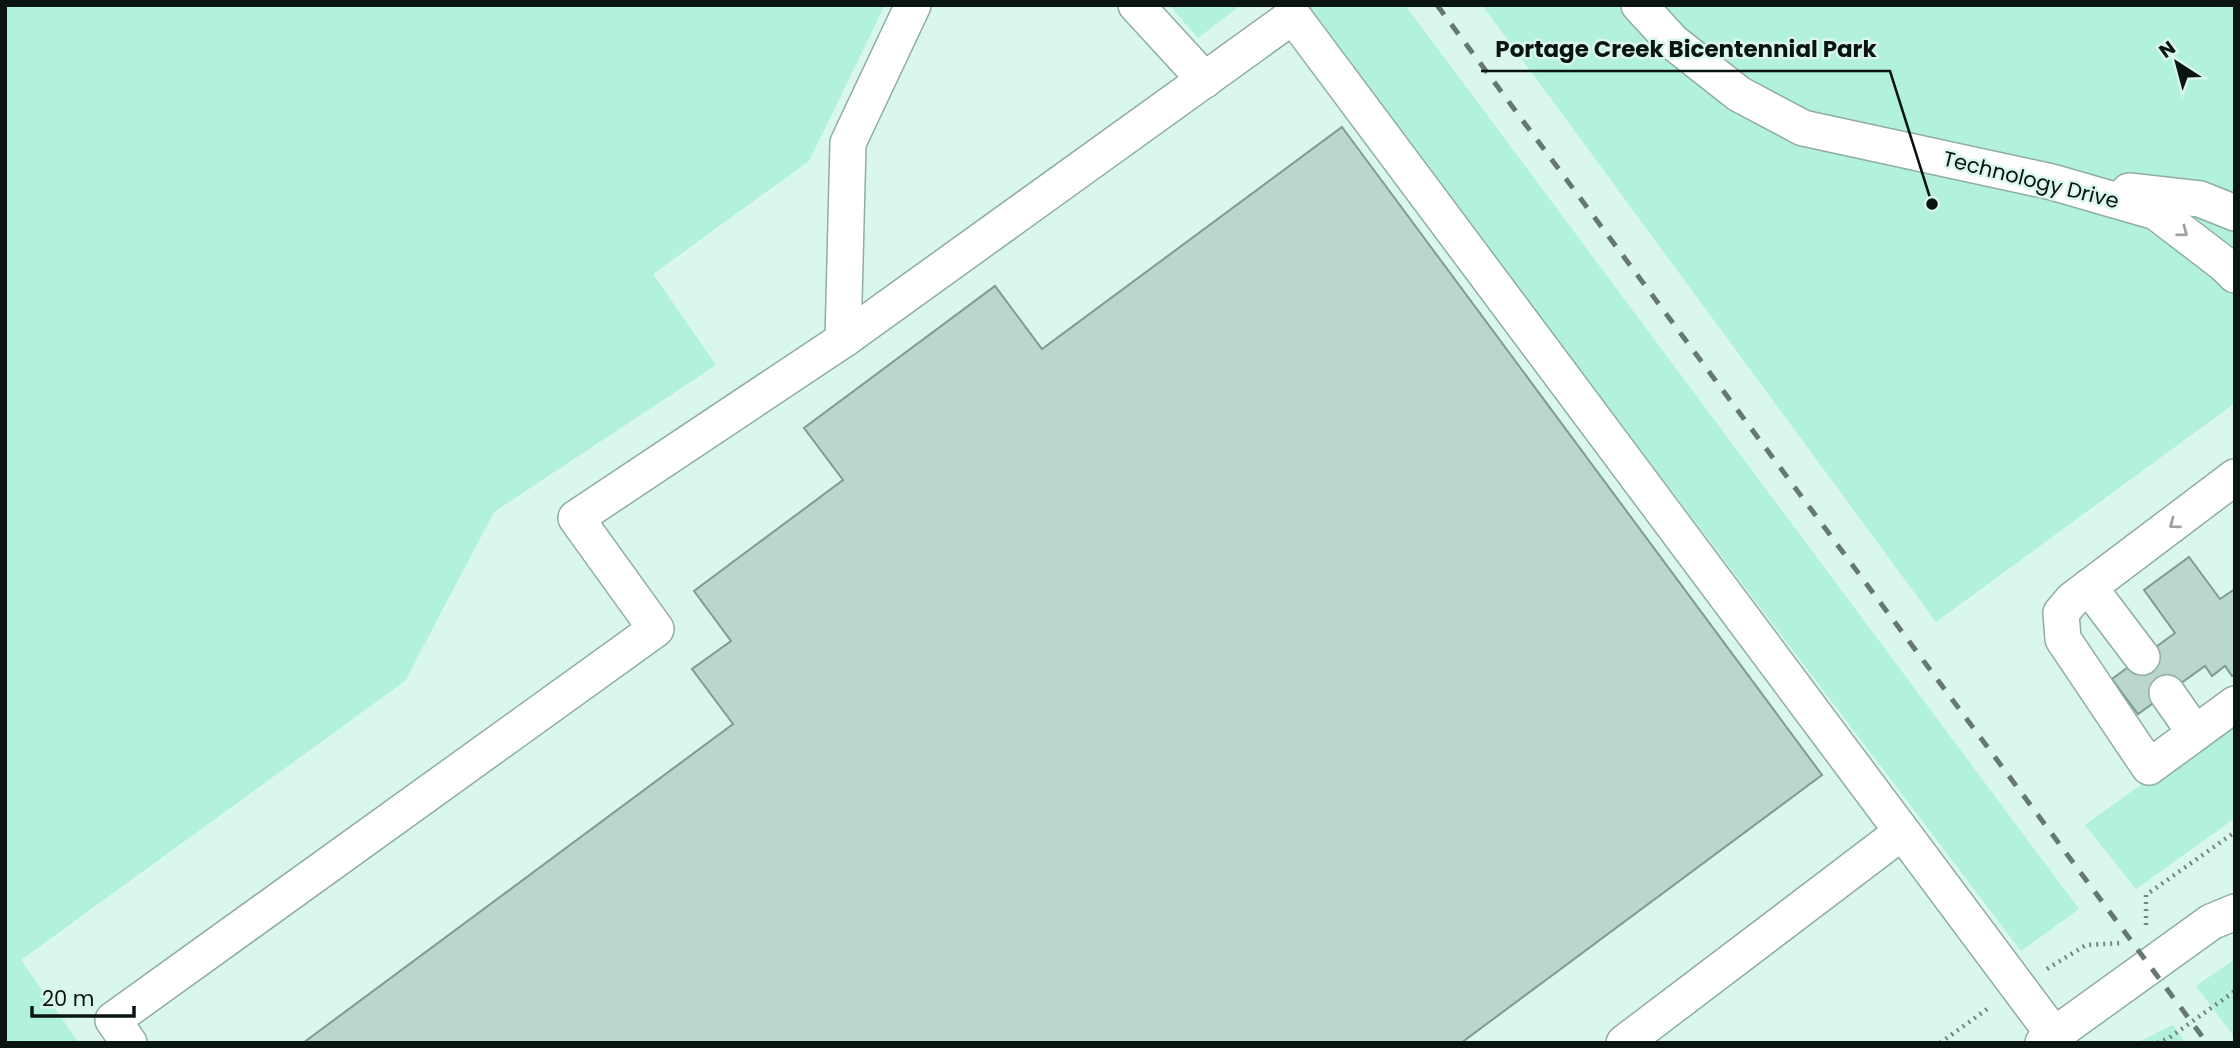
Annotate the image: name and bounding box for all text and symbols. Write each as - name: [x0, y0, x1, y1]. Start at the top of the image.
- callout: Portage Creek Bicentennial Park: [1481, 27, 1890, 71]
- north arrow: [2142, 28, 2212, 98]
- text: Portage Creek Bicentennial Park: [1495, 33, 1877, 65]
- text: N: [2154, 35, 2181, 65]
- street label: Technology Drive: [1940, 144, 2122, 215]
- one-way arrow: [2175, 224, 2188, 237]
- one-way arrow: [2169, 515, 2181, 528]
- scale bar: [32, 974, 133, 1018]
- text: 20 m: [42, 984, 95, 1013]

